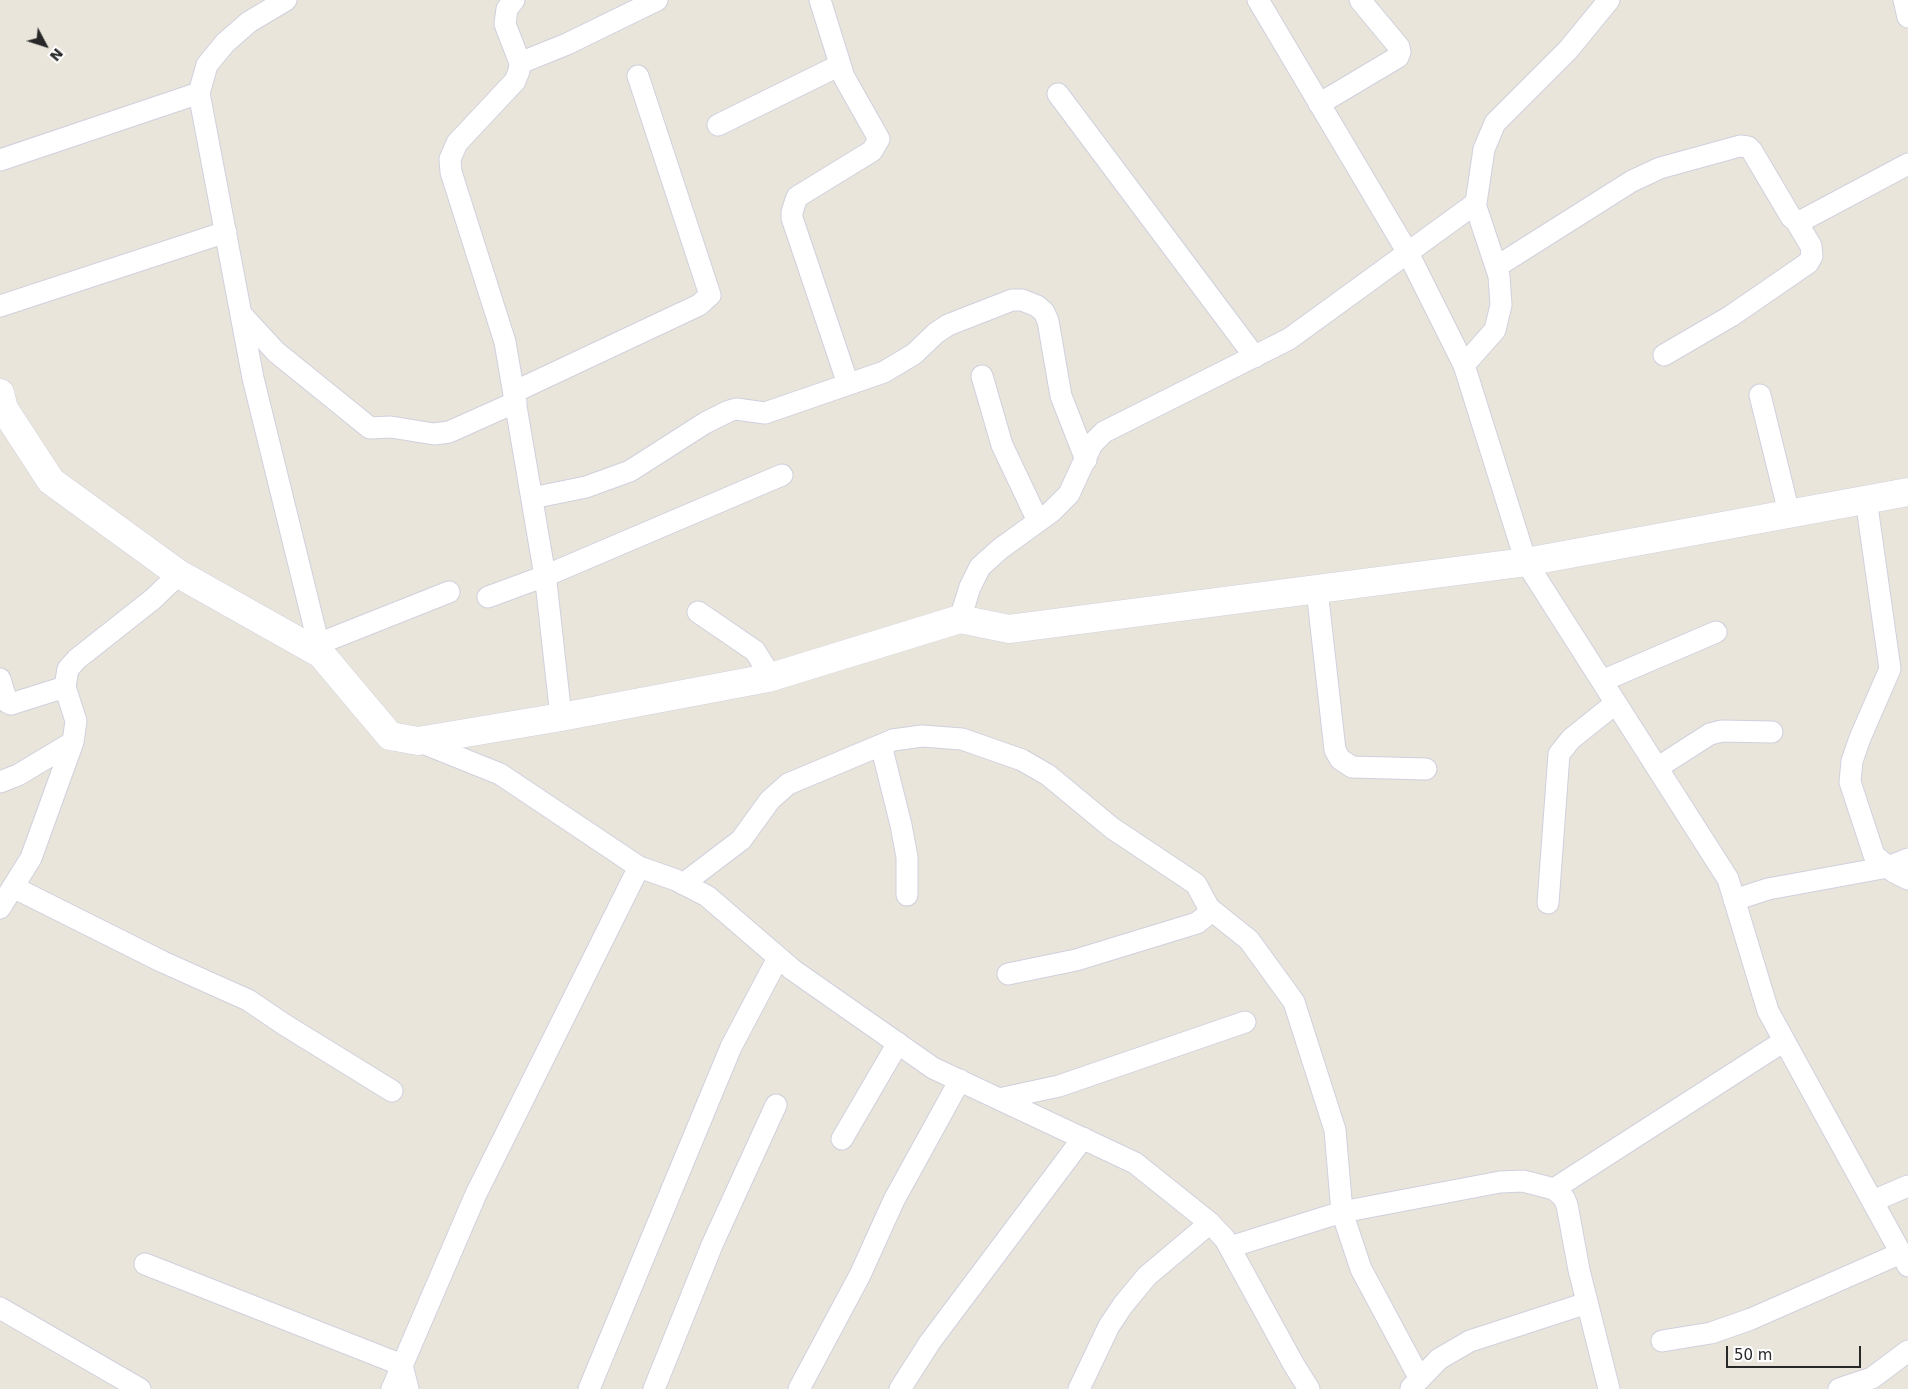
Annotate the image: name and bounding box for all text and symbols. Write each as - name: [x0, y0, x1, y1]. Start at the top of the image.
- north arrow: [20, 20, 70, 70]
- text: N: [47, 45, 66, 64]
- scale bar: [1728, 1336, 1863, 1368]
- text: 50 m: [1734, 1346, 1772, 1364]

